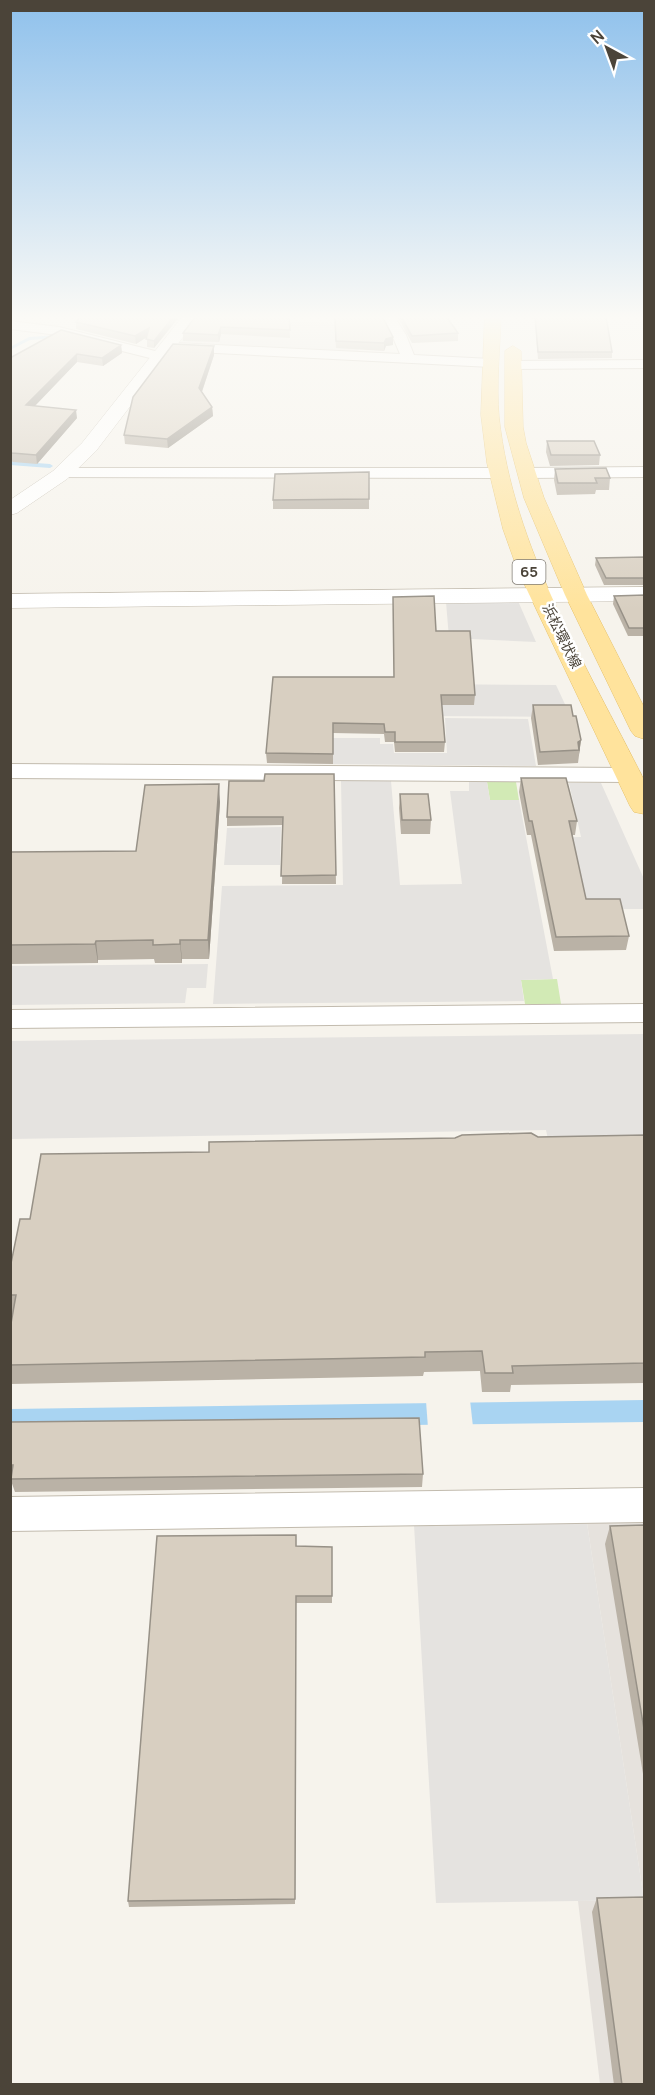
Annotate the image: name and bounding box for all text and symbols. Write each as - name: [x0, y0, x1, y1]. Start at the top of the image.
- north arrow: [577, 18, 637, 78]
- text: N: [586, 25, 609, 49]
- road number: 65: [512, 560, 546, 584]
- street label: 浜松環状線: [539, 600, 586, 671]

